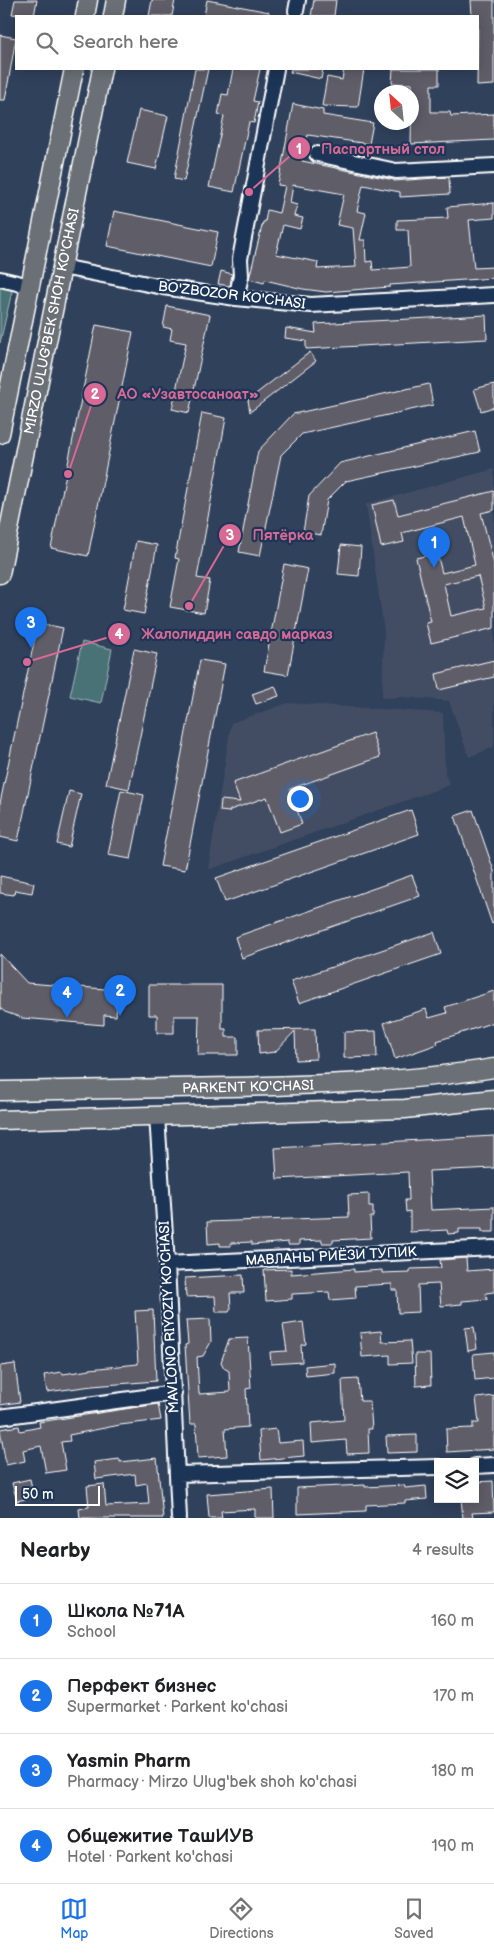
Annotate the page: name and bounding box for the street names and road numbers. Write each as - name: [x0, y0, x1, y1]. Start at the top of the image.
- street label: MIRZO ULUG'BEK SHOH KO'CHASI: [20, 207, 82, 436]
- street label: BO'ZBOZOR KO'CHASI: [157, 278, 307, 312]
- street label: PARKENT KO'CHASI: [182, 1076, 314, 1096]
- street label: MAVLONO RIYOZIY KO'CHASI: [155, 1220, 183, 1414]
- street label: МАВЛАНЫ РИЁЗИ ТУПИК: [245, 1242, 418, 1269]

